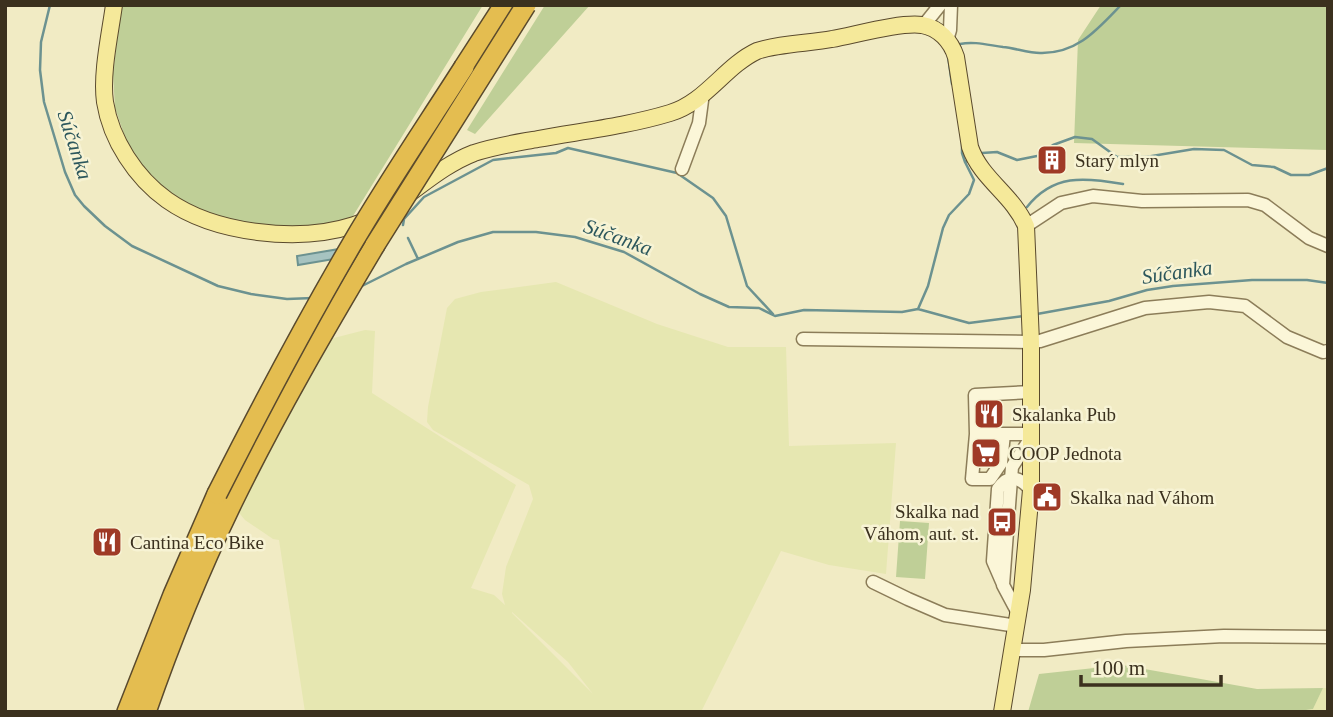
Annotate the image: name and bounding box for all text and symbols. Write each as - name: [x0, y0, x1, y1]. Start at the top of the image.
- water label: Súčanka: [53, 107, 97, 183]
- building icon: Starý mlyn: [1035, 143, 1069, 177]
- place label: Starý mlyn: [1075, 150, 1159, 171]
- water label: Súčanka: [580, 214, 656, 260]
- water label: Súčanka: [1140, 255, 1214, 289]
- restaurant icon: Skalanka Pub: [972, 397, 1006, 431]
- place label: Skalanka Pub: [1012, 404, 1116, 425]
- supermarket icon: COOP Jednota: [969, 436, 1003, 470]
- place label: COOP Jednota: [1009, 443, 1122, 464]
- public building icon: Skalka nad Váhom: [1030, 480, 1064, 514]
- place label: Skalka nad Váhom: [1070, 487, 1214, 508]
- place label: Skalka nad Váhom, aut. st.: [863, 501, 979, 544]
- bus stop icon: Skalka nad Váhom, aut. st.: [985, 505, 1019, 539]
- restaurant icon: Cantina Eco Bike: [90, 525, 124, 559]
- place label: Cantina Eco Bike: [130, 532, 264, 553]
- scale bar: [1081, 644, 1221, 688]
- text: 100 m: [1092, 656, 1145, 680]

